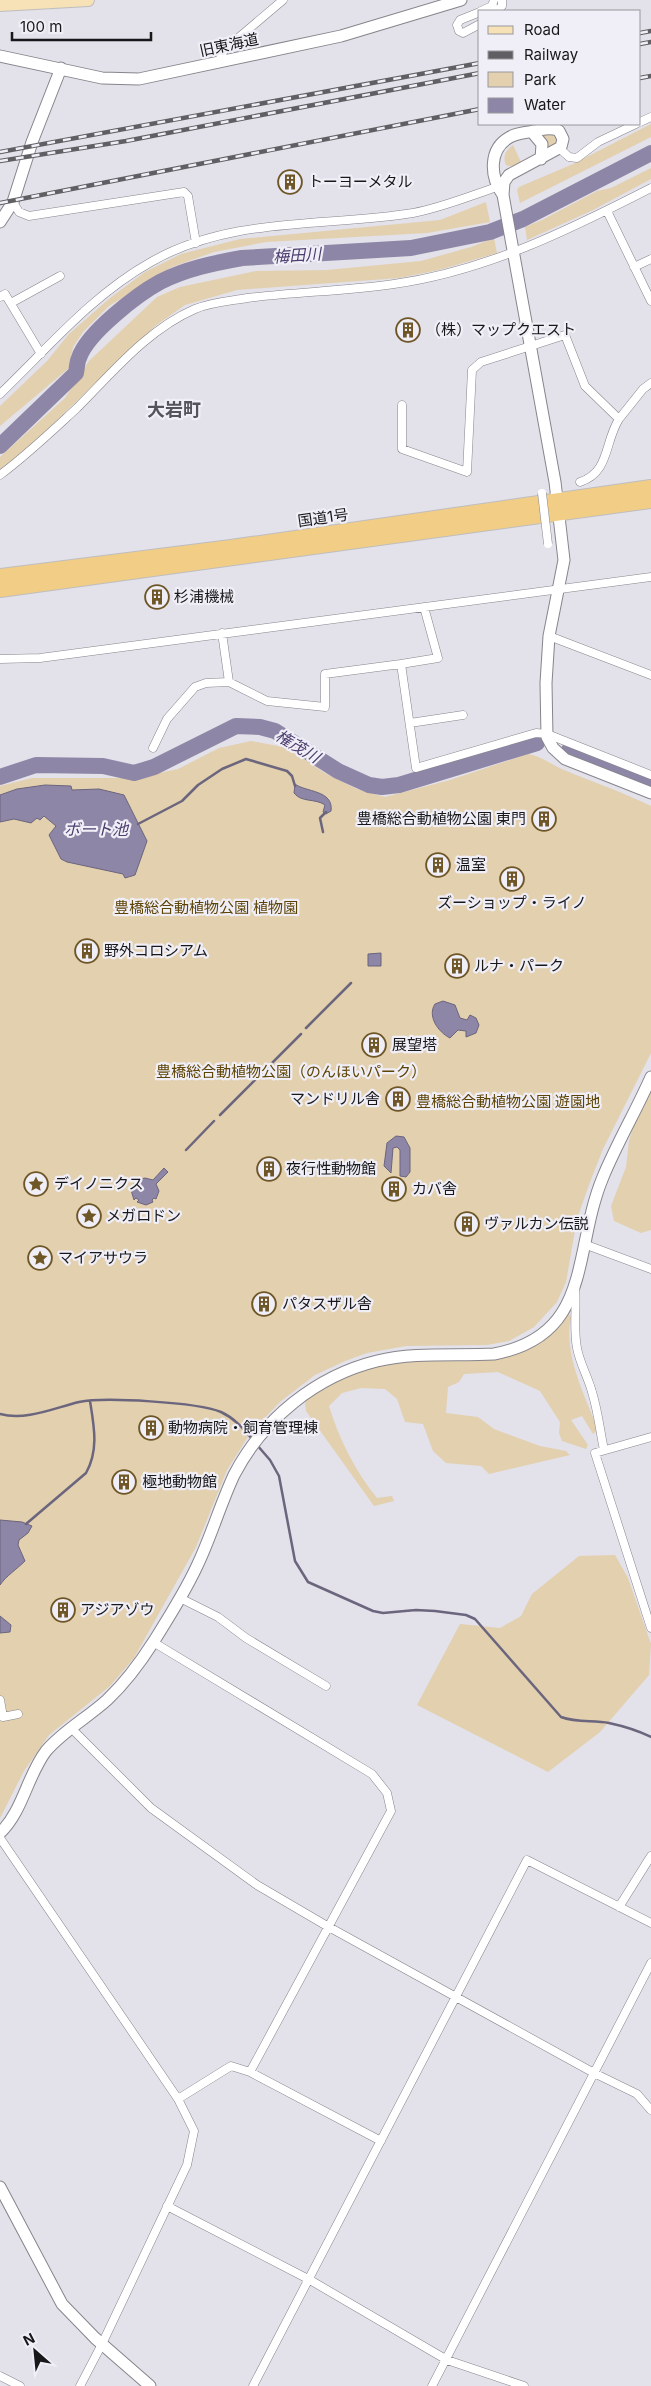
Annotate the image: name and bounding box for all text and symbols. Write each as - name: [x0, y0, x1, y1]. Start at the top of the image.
- scale bar: [12, 10, 151, 42]
- legend: [478, 10, 641, 125]
- text: 100 m: [20, 17, 62, 36]
- text: Road: [524, 20, 560, 39]
- street label: 旧東海道: [198, 29, 260, 60]
- text: Railway: [524, 45, 579, 64]
- text: Park: [524, 70, 557, 89]
- text: Water: [524, 95, 566, 114]
- building icon: トーヨーメタル: [277, 169, 303, 195]
- place label: トーヨーメタル: [308, 172, 412, 191]
- water label: 梅田川: [272, 243, 324, 267]
- building icon: （株）マップクエスト: [395, 317, 421, 343]
- place label: （株）マップクエスト: [426, 320, 576, 339]
- district label: 大岩町: [147, 399, 201, 420]
- street label: 国道1号: [296, 505, 350, 530]
- building icon: 杉浦機械: [144, 584, 170, 610]
- place label: 杉浦機械: [174, 587, 234, 606]
- water label: 権茂川: [272, 725, 325, 768]
- building icon: 豊橋総合動植物公園 東門: [531, 806, 557, 832]
- place label: 豊橋総合動植物公園 東門: [357, 809, 526, 828]
- water label: ボート池: [64, 819, 130, 839]
- building icon: 温室: [425, 852, 451, 878]
- place label: 温室: [456, 855, 486, 874]
- building icon: ズーショップ・ライノ: [499, 866, 525, 892]
- place label: ズーショップ・ライノ: [437, 893, 587, 912]
- park label: 豊橋総合動植物公園 植物園: [114, 898, 298, 917]
- building icon: 野外コロシアム: [74, 938, 100, 964]
- place label: 野外コロシアム: [104, 941, 208, 960]
- building icon: ルナ・パーク: [444, 953, 470, 979]
- place label: ルナ・パーク: [474, 956, 564, 975]
- building icon: 展望塔: [361, 1032, 387, 1058]
- place label: 展望塔: [392, 1035, 437, 1054]
- park label: 豊橋総合動植物公園（のんほいパーク）: [156, 1062, 426, 1081]
- building icon: マンドリル舎: [385, 1086, 411, 1112]
- place label: マンドリル舎: [290, 1089, 380, 1108]
- park label: 豊橋総合動植物公園 遊園地: [416, 1092, 600, 1111]
- building icon: 夜行性動物館: [256, 1156, 282, 1182]
- place label: 夜行性動物館: [286, 1159, 376, 1178]
- place icon: デイノニクス: [23, 1171, 49, 1197]
- place label: デイノニクス: [54, 1174, 144, 1193]
- building icon: カバ舎: [381, 1176, 407, 1202]
- place label: カバ舎: [412, 1179, 457, 1198]
- place icon: メガロドン: [76, 1203, 102, 1229]
- place label: メガロドン: [106, 1206, 181, 1225]
- building icon: ヴァルカン伝説: [454, 1211, 480, 1237]
- place label: ヴァルカン伝説: [484, 1214, 589, 1233]
- place icon: マイアサウラ: [27, 1245, 53, 1271]
- place label: マイアサウラ: [58, 1248, 148, 1267]
- building icon: パタスザル舎: [251, 1291, 277, 1317]
- place label: パタスザル舎: [282, 1294, 372, 1313]
- building icon: 動物病院・飼育管理棟: [138, 1415, 164, 1441]
- place label: 動物病院・飼育管理棟: [168, 1418, 318, 1437]
- building icon: 極地動物館: [111, 1469, 137, 1495]
- place label: 極地動物館: [142, 1472, 217, 1491]
- building icon: アジアゾウ: [50, 1597, 76, 1623]
- place label: アジアゾウ: [80, 1600, 154, 1619]
- north arrow: [10, 2326, 60, 2376]
- text: N: [20, 2329, 37, 2349]

